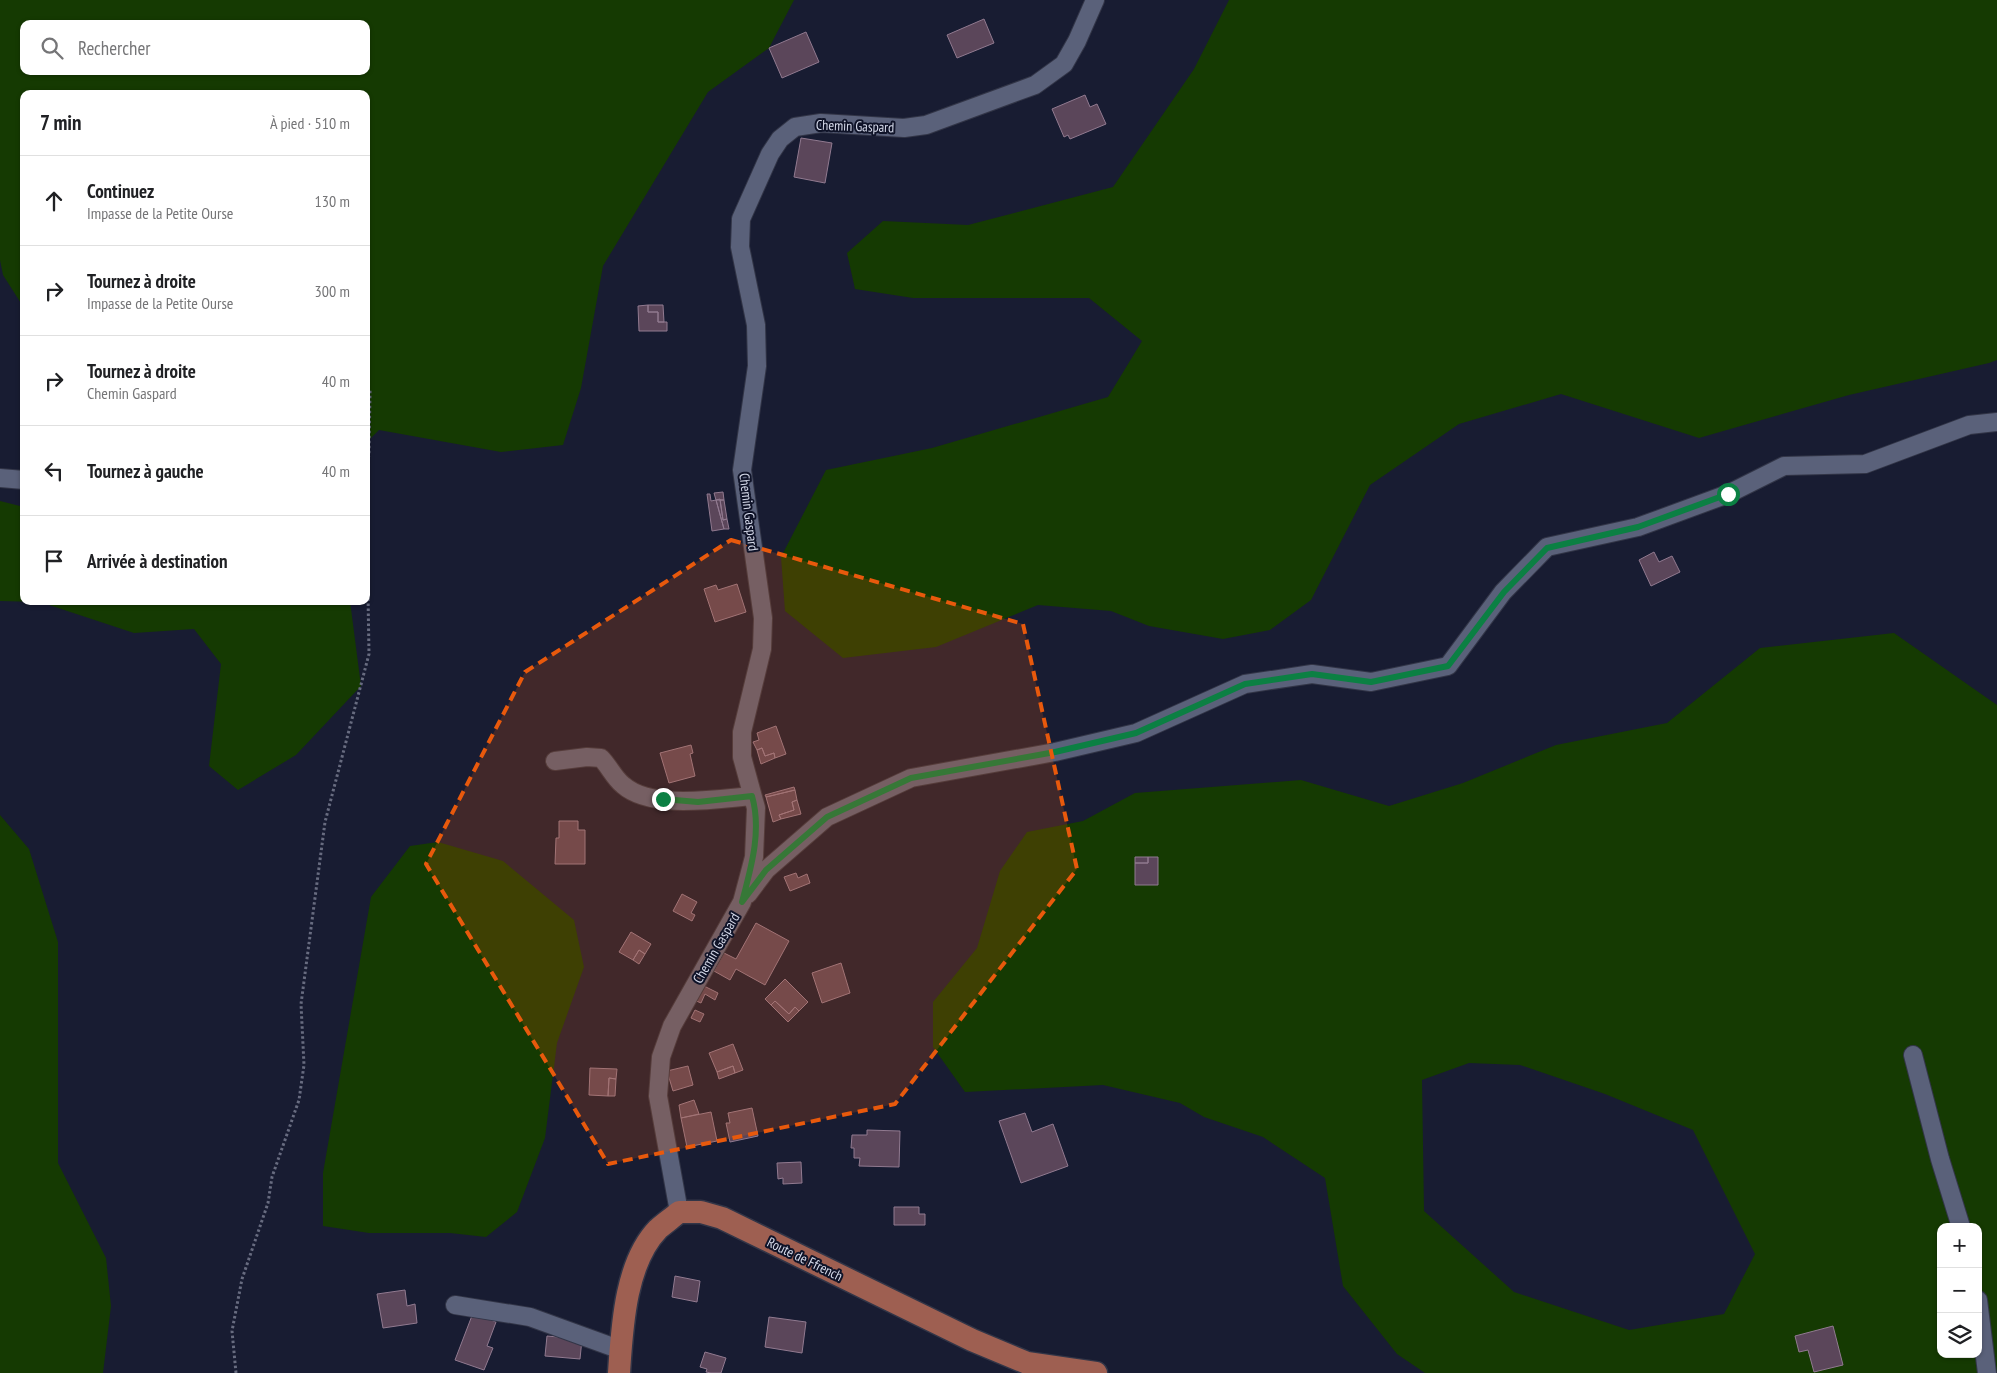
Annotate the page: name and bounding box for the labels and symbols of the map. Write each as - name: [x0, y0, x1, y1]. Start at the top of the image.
- street label: Chemin Gaspard: [815, 116, 895, 136]
- street label: Chemin Gaspard: [735, 472, 763, 552]
- route start: [1717, 483, 1740, 506]
- route end: [652, 788, 675, 811]
- street label: Chemin Gaspard: [689, 910, 743, 986]
- street label: Route de Ffrench: [764, 1233, 846, 1285]

